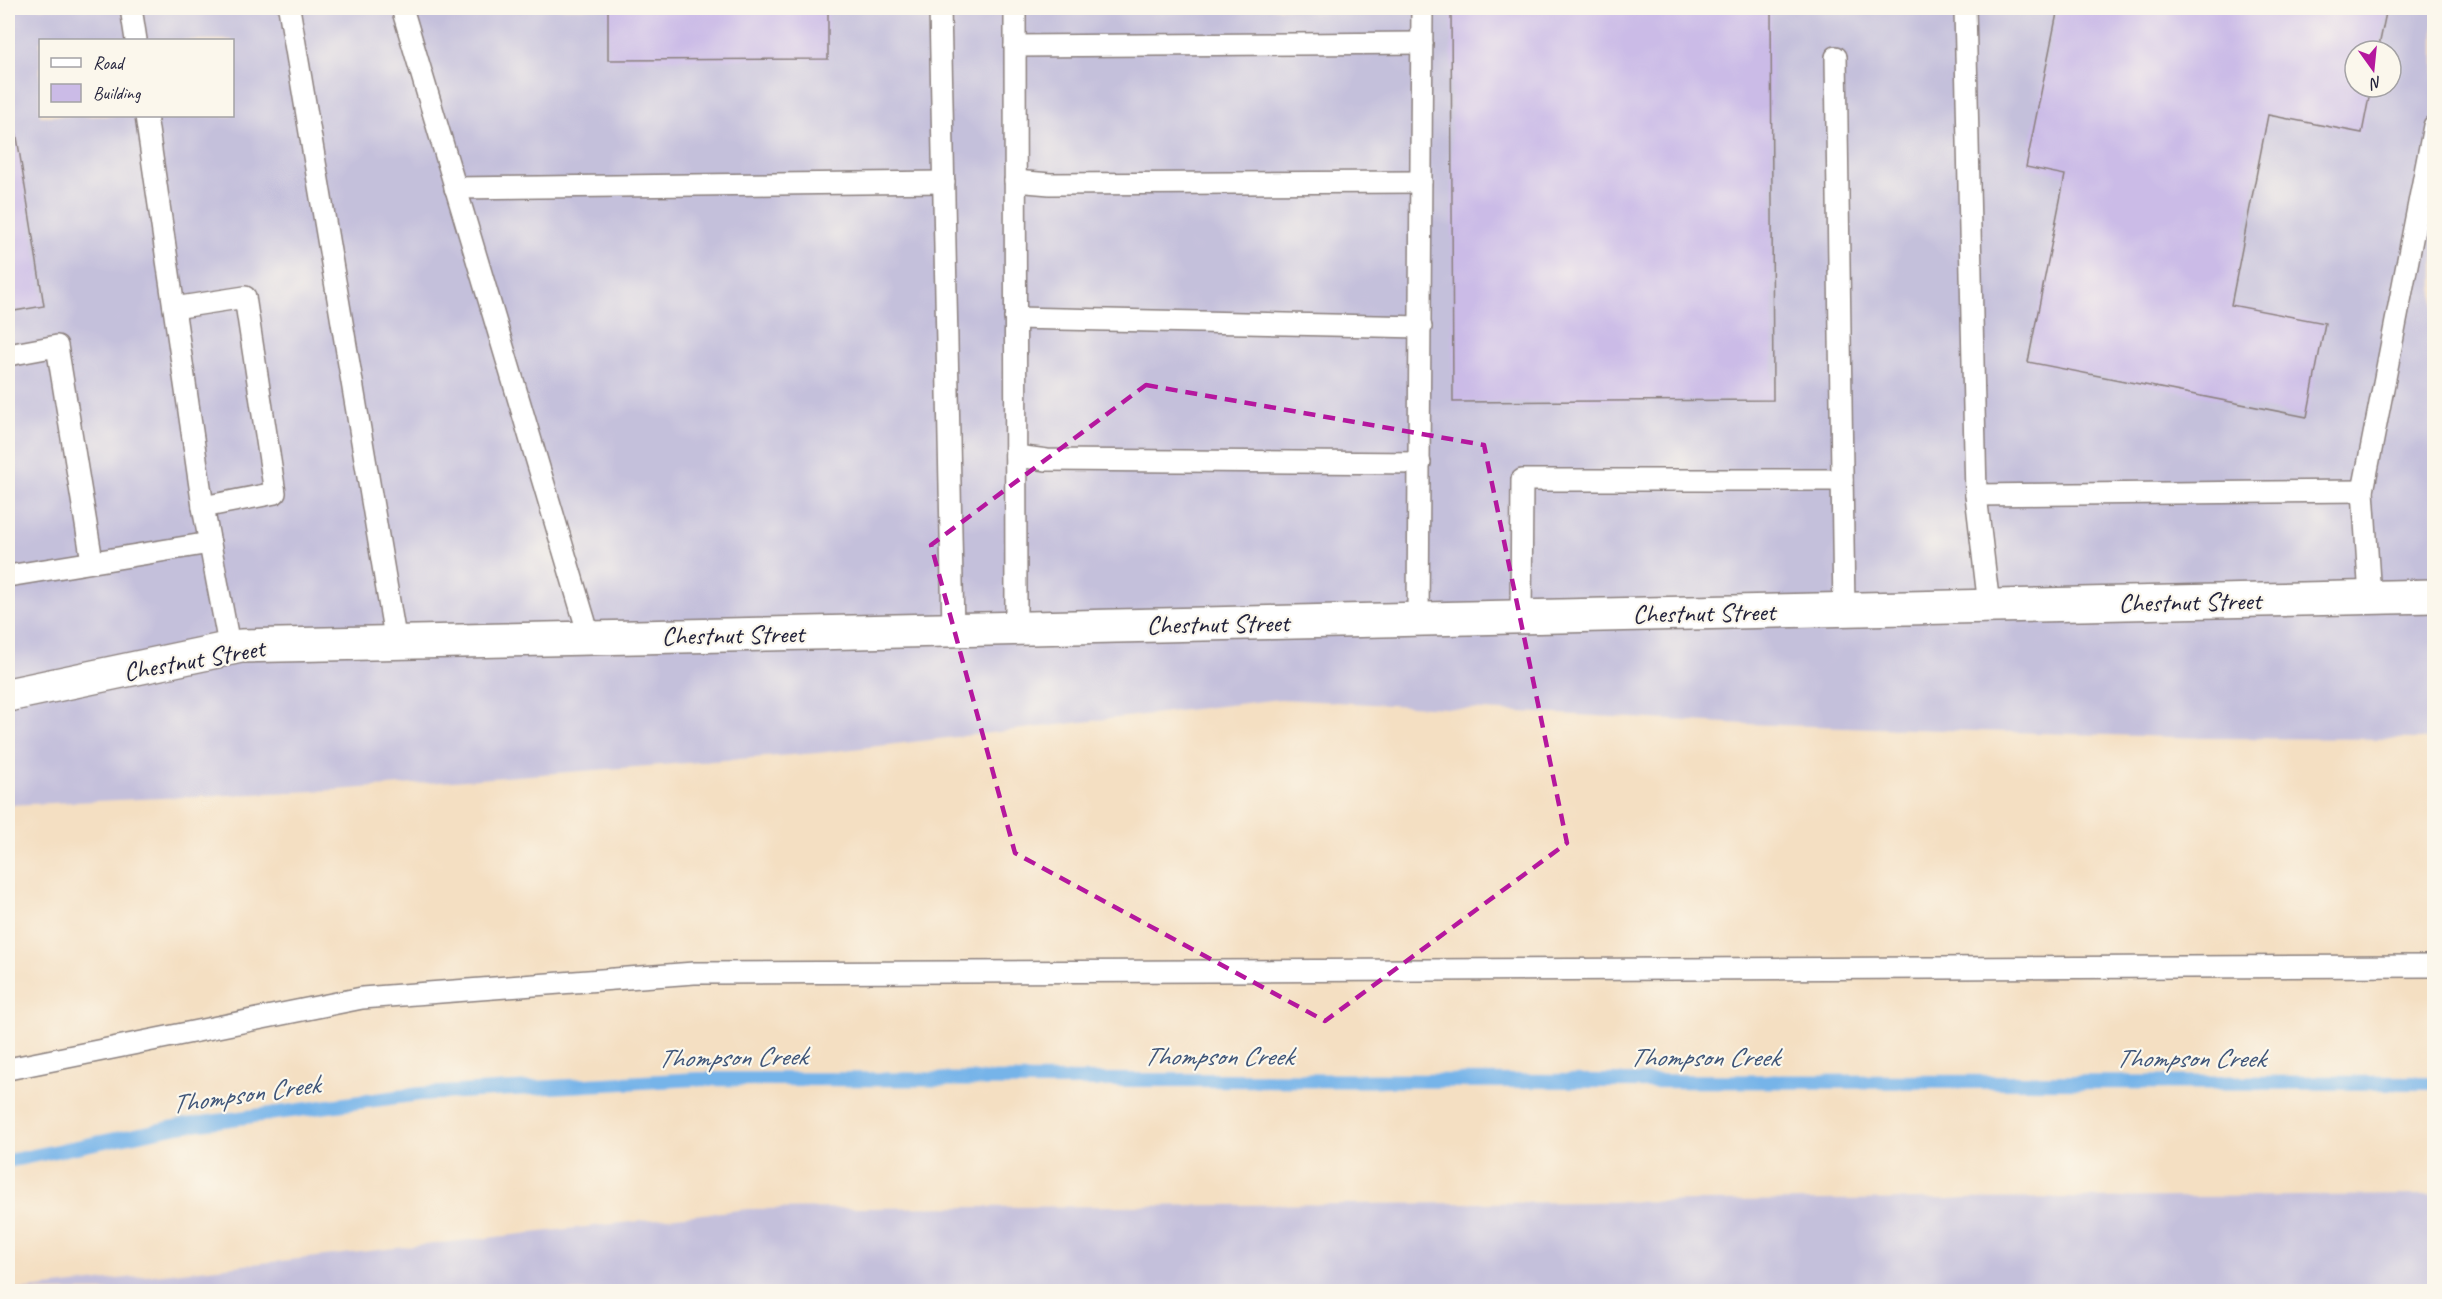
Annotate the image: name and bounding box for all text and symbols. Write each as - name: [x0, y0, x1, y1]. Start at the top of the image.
- legend: [39, 39, 234, 117]
- north arrow: [2343, 39, 2403, 99]
- text: Road: [93, 52, 126, 74]
- text: N: [2366, 72, 2384, 94]
- text: Building: [93, 82, 142, 104]
- street label: Chestnut Street: [2118, 584, 2264, 620]
- street label: Chestnut Street: [1632, 595, 1778, 631]
- street label: Chestnut Street: [1146, 606, 1292, 642]
- street label: Chestnut Street: [661, 617, 807, 653]
- street label: Chestnut Street: [121, 631, 269, 689]
- water label: Thompson Creek: [657, 1039, 812, 1075]
- water label: Thompson Creek: [1144, 1039, 1298, 1073]
- water label: Thompson Creek: [1630, 1040, 1784, 1074]
- water label: Thompson Creek: [2116, 1041, 2270, 1075]
- water label: Thompson Creek: [169, 1066, 326, 1121]

